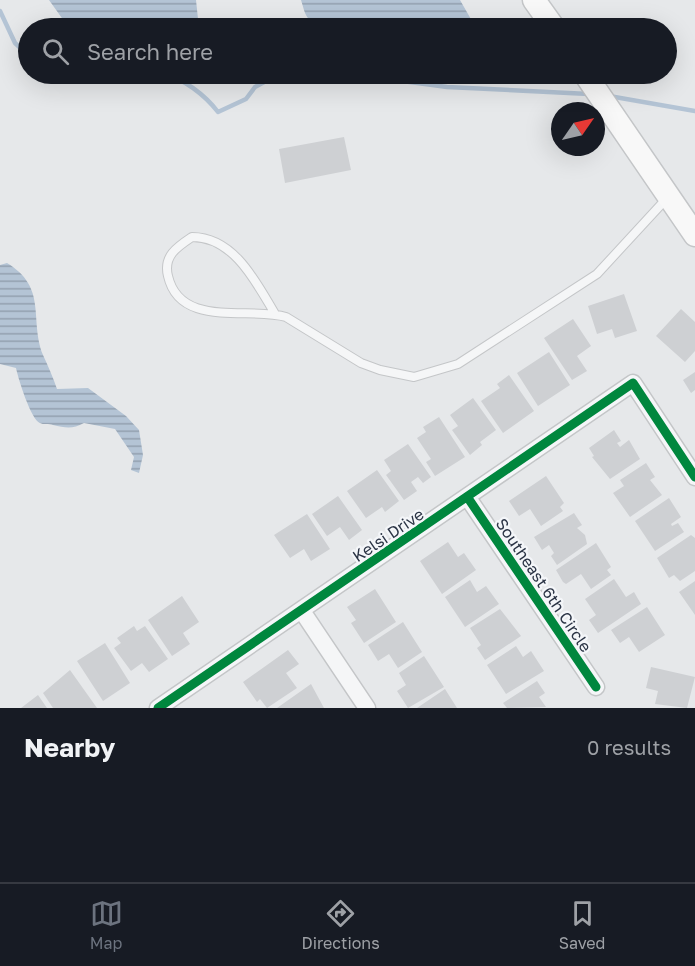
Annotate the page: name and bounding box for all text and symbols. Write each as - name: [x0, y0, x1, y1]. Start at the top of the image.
- search box: [18, 18, 677, 84]
- icon: search: [39, 35, 72, 68]
- text: Search here: [87, 38, 213, 65]
- north arrow: [551, 102, 605, 156]
- street label: Kelsi Drive: [349, 504, 427, 566]
- street label: Southeast 6th Circle: [492, 514, 596, 656]
- text: Nearby: [24, 732, 115, 763]
- text: 0 results: [587, 735, 671, 759]
- tab: Map: [90, 897, 123, 953]
- tab: Directions: [302, 897, 380, 953]
- tab: Saved: [559, 897, 605, 953]

